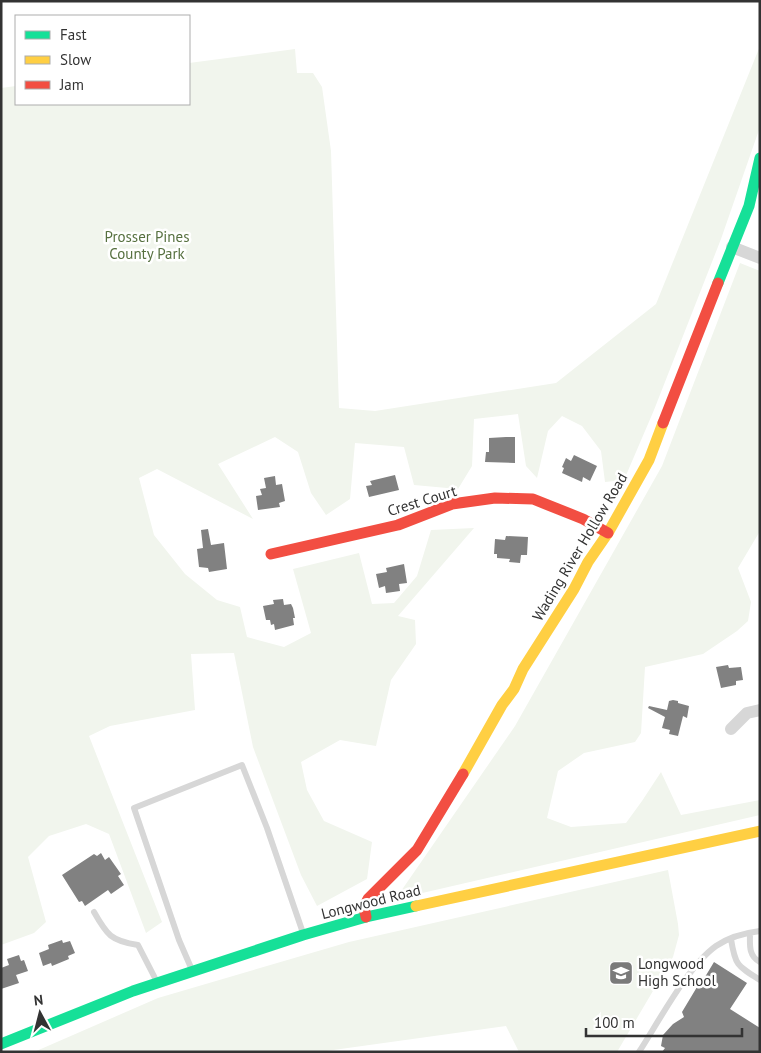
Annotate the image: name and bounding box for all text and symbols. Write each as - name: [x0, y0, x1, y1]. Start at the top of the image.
- legend: [15, 15, 190, 105]
- text: Fast: [60, 25, 87, 44]
- text: Slow: [60, 50, 91, 69]
- text: Jam: [59, 75, 84, 94]
- park label: Prosser Pines County Park: [105, 227, 189, 263]
- street label: Wading River Hollow Road: [528, 469, 631, 624]
- street label: Crest Court: [385, 481, 459, 520]
- street label: Longwood Road: [319, 880, 423, 923]
- place label: Longwood High School: [638, 954, 716, 990]
- school or university icon: Longwood High School: [608, 960, 634, 986]
- north arrow: [15, 988, 65, 1038]
- text: N: [33, 991, 44, 1010]
- scale bar: [586, 1006, 742, 1038]
- text: 100 m: [594, 1013, 635, 1032]

